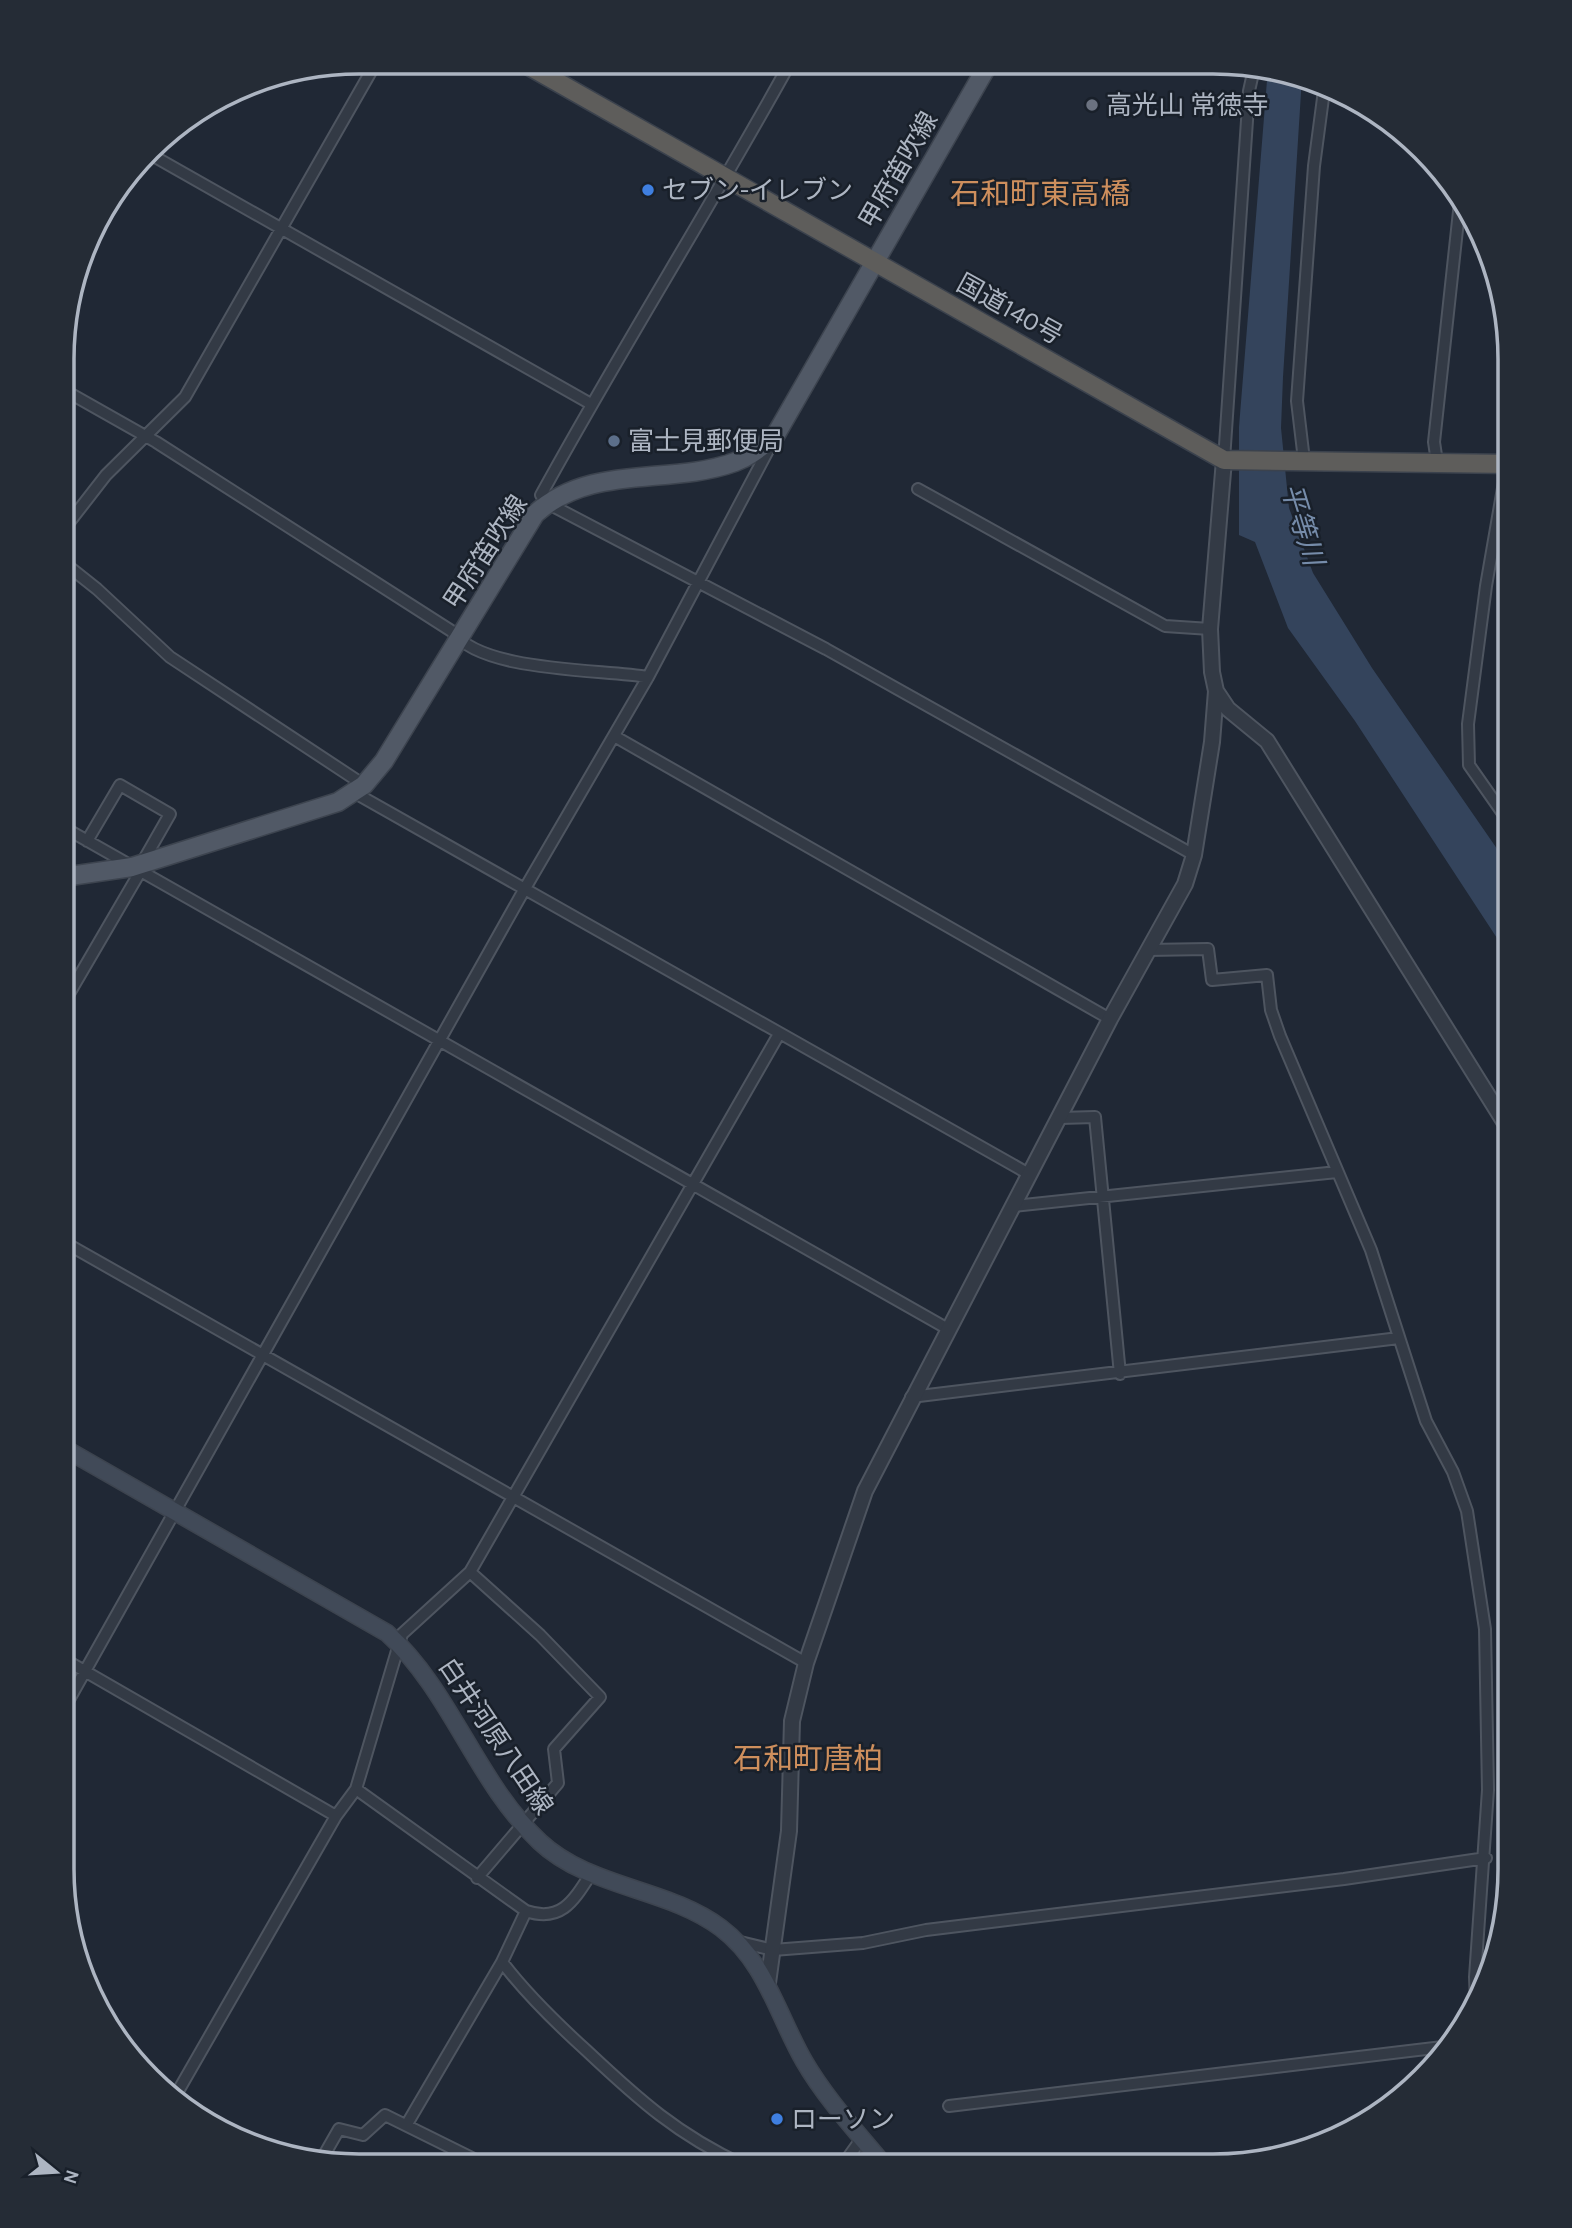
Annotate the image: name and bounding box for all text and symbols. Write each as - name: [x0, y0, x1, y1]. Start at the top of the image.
- place label: 高光山 常徳寺: [1106, 90, 1268, 121]
- marker: 高光山 常徳寺: [1084, 97, 1100, 113]
- street label: 甲府笛吹線: [853, 106, 944, 234]
- place label: セブン-イレブン: [662, 175, 853, 206]
- district label: 石和町東高橋: [950, 176, 1130, 212]
- marker: セブン-イレブン: [640, 182, 656, 198]
- street label: 国道140号: [951, 268, 1068, 351]
- place label: 富士見郵便局: [628, 426, 784, 457]
- marker: 富士見郵便局: [606, 433, 622, 449]
- water label: 平等川: [1274, 479, 1331, 572]
- street label: 甲府笛吹線: [437, 489, 534, 615]
- street label: 白井河原八田線: [432, 1652, 559, 1820]
- district label: 石和町唐柏: [733, 1741, 883, 1777]
- place label: ローソン: [791, 2104, 895, 2135]
- marker: ローソン: [769, 2111, 785, 2127]
- north arrow: [21, 2137, 91, 2207]
- text: N: [59, 2167, 84, 2187]

